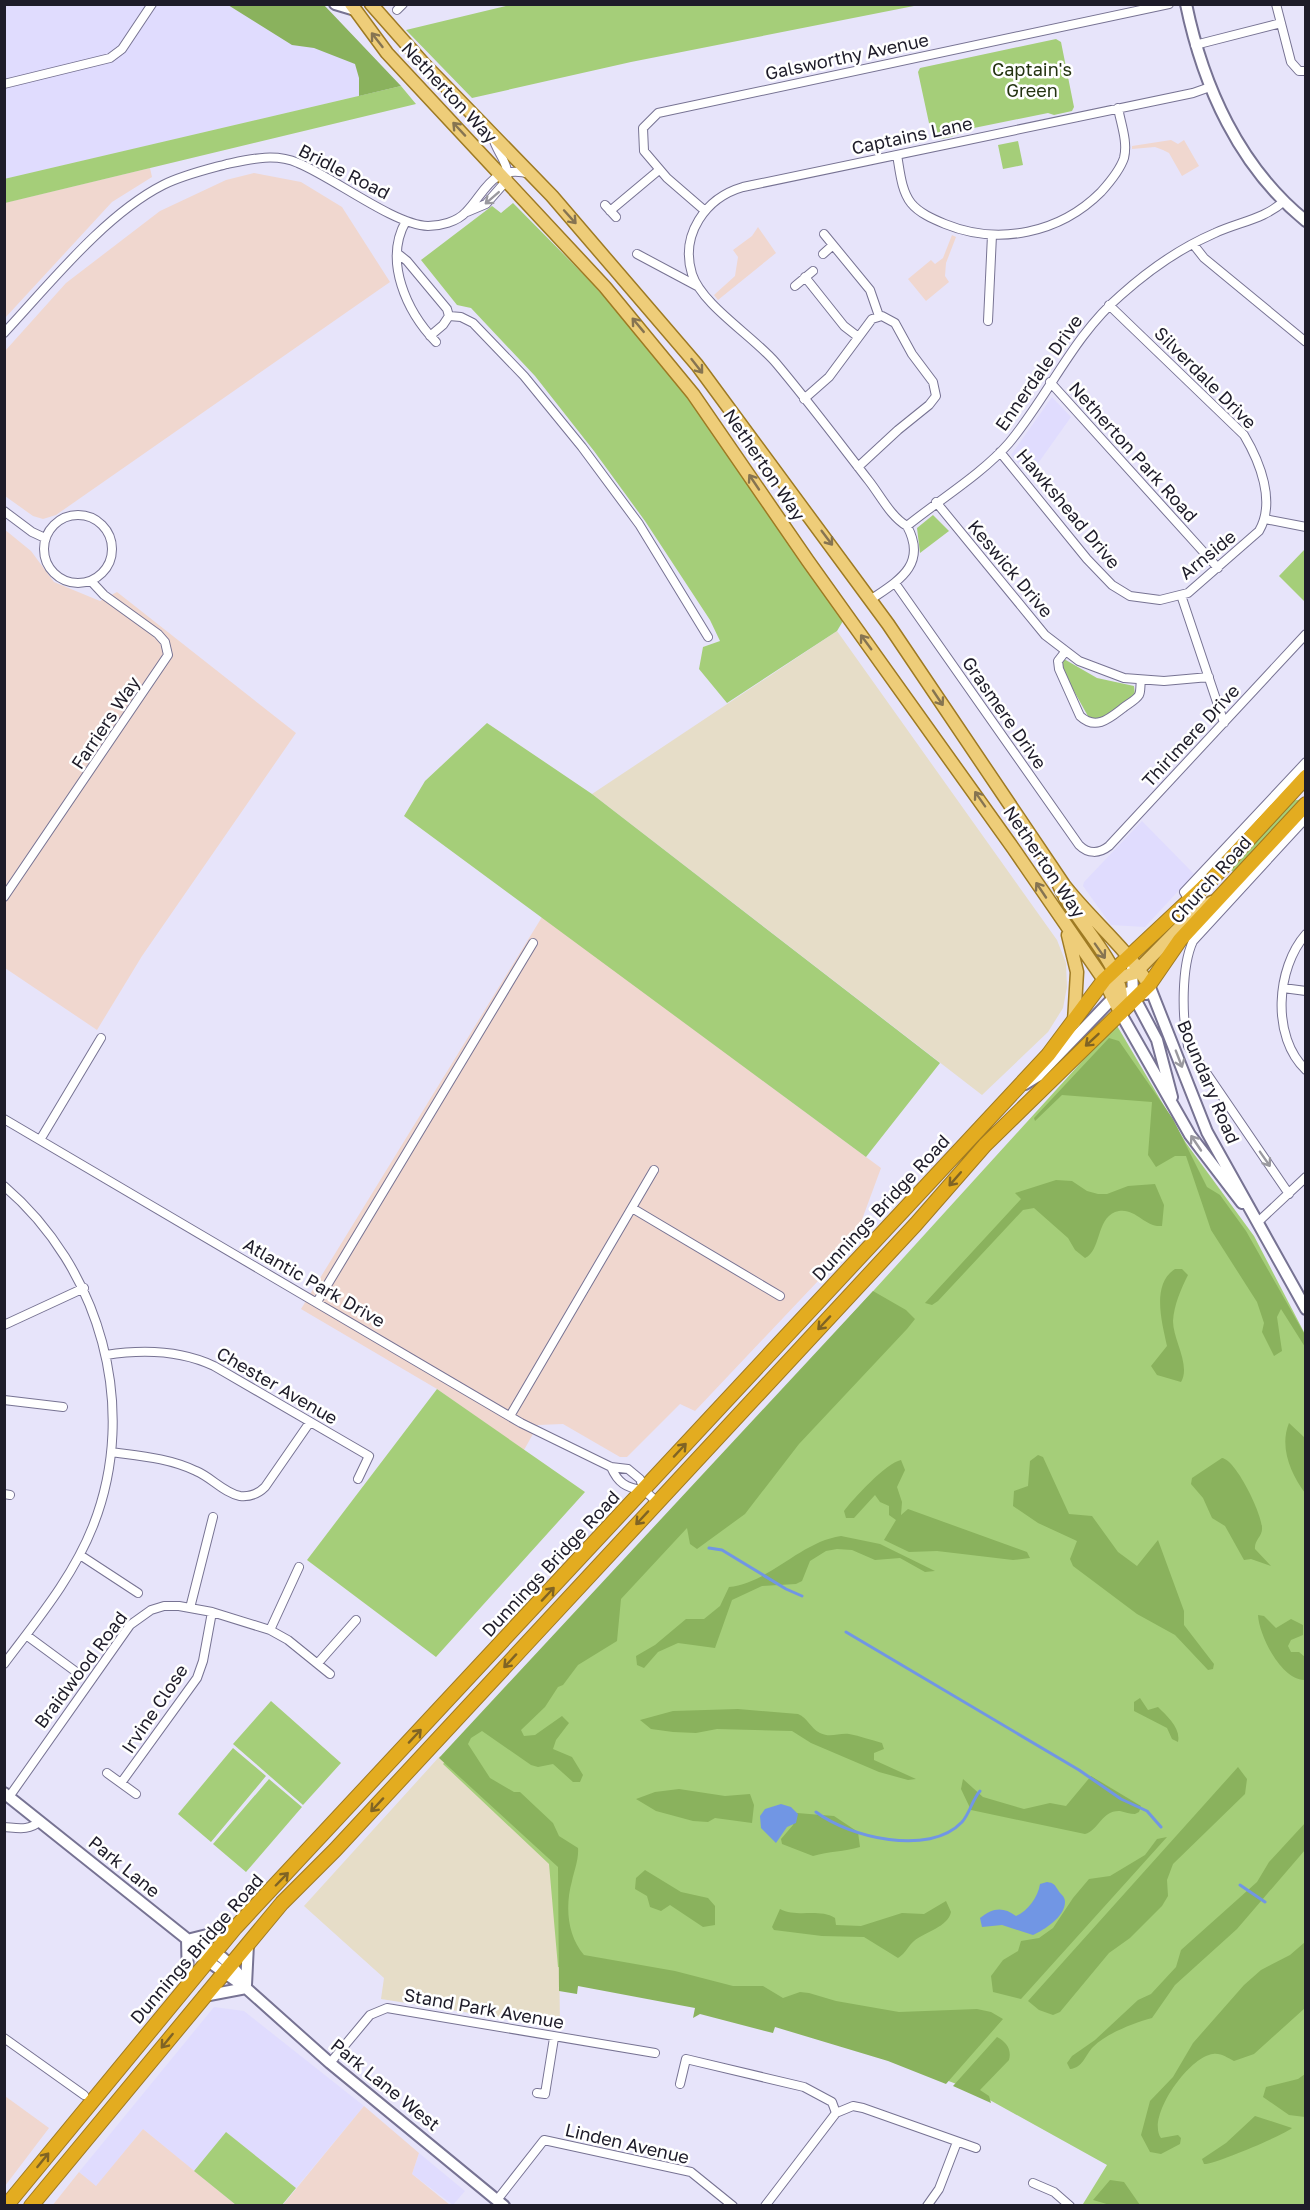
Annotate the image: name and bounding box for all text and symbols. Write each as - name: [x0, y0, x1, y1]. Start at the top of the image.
- street label: Galsworthy Avenue: [763, 28, 931, 84]
- one-way arrow: [371, 33, 383, 49]
- street label: Netherton Way: [397, 37, 502, 147]
- park label: Captain's Green: [992, 58, 1072, 101]
- street label: Captains Lane: [849, 111, 974, 159]
- one-way arrow: [452, 122, 466, 137]
- street label: Bridle Road: [295, 139, 394, 204]
- one-way arrow: [485, 191, 500, 205]
- one-way arrow: [563, 209, 577, 224]
- street label: Ennerdale Drive: [990, 310, 1086, 435]
- one-way arrow: [631, 317, 644, 333]
- street label: Silverdale Drive: [1150, 322, 1261, 433]
- one-way arrow: [690, 357, 703, 373]
- street label: Netherton Park Road: [1065, 377, 1203, 526]
- street label: Netherton Way: [719, 404, 810, 525]
- street label: Hawkshead Drive: [1012, 444, 1125, 573]
- one-way arrow: [748, 474, 760, 490]
- street label: Keswick Drive: [964, 515, 1058, 622]
- street label: Arnside: [1175, 525, 1240, 584]
- one-way arrow: [821, 530, 833, 546]
- one-way arrow: [859, 634, 872, 650]
- street label: Grasmere Drive: [958, 652, 1052, 773]
- street label: Farriers Way: [66, 672, 144, 773]
- street label: Thirlmere Drive: [1137, 679, 1244, 791]
- one-way arrow: [932, 690, 944, 706]
- one-way arrow: [974, 792, 986, 808]
- street label: Netherton Way: [999, 801, 1090, 922]
- street label: Church Road: [1165, 831, 1255, 928]
- one-way arrow: [1035, 882, 1047, 898]
- one-way arrow: [1094, 942, 1106, 958]
- street label: Boundary Road: [1173, 1016, 1245, 1147]
- one-way arrow: [1085, 1033, 1100, 1047]
- one-way arrow: [1174, 1049, 1185, 1067]
- street label: Dunnings Bridge Road: [807, 1130, 954, 1285]
- one-way arrow: [1190, 1135, 1202, 1152]
- one-way arrow: [1259, 1150, 1271, 1166]
- one-way arrow: [948, 1171, 962, 1186]
- street label: Atlantic Park Drive: [240, 1233, 389, 1332]
- one-way arrow: [817, 1315, 831, 1330]
- street label: Chester Avenue: [213, 1342, 342, 1429]
- one-way arrow: [673, 1443, 688, 1458]
- street label: Dunnings Bridge Road: [477, 1486, 624, 1641]
- one-way arrow: [635, 1511, 649, 1526]
- one-way arrow: [541, 1586, 555, 1601]
- street label: Braidwood Road: [29, 1607, 131, 1732]
- one-way arrow: [503, 1653, 517, 1668]
- street label: Irvine Close: [116, 1660, 192, 1757]
- one-way arrow: [408, 1729, 422, 1744]
- one-way arrow: [370, 1797, 385, 1812]
- street label: Park Lane: [84, 1831, 165, 1902]
- street label: Dunnings Bridge Road: [125, 1869, 267, 2028]
- one-way arrow: [275, 1872, 289, 1887]
- street label: Stand Park Avenue: [402, 1983, 566, 2033]
- one-way arrow: [160, 2033, 174, 2048]
- street label: Park Lane West: [327, 2034, 445, 2135]
- street label: Linden Avenue: [563, 2118, 691, 2168]
- one-way arrow: [36, 2153, 50, 2168]

